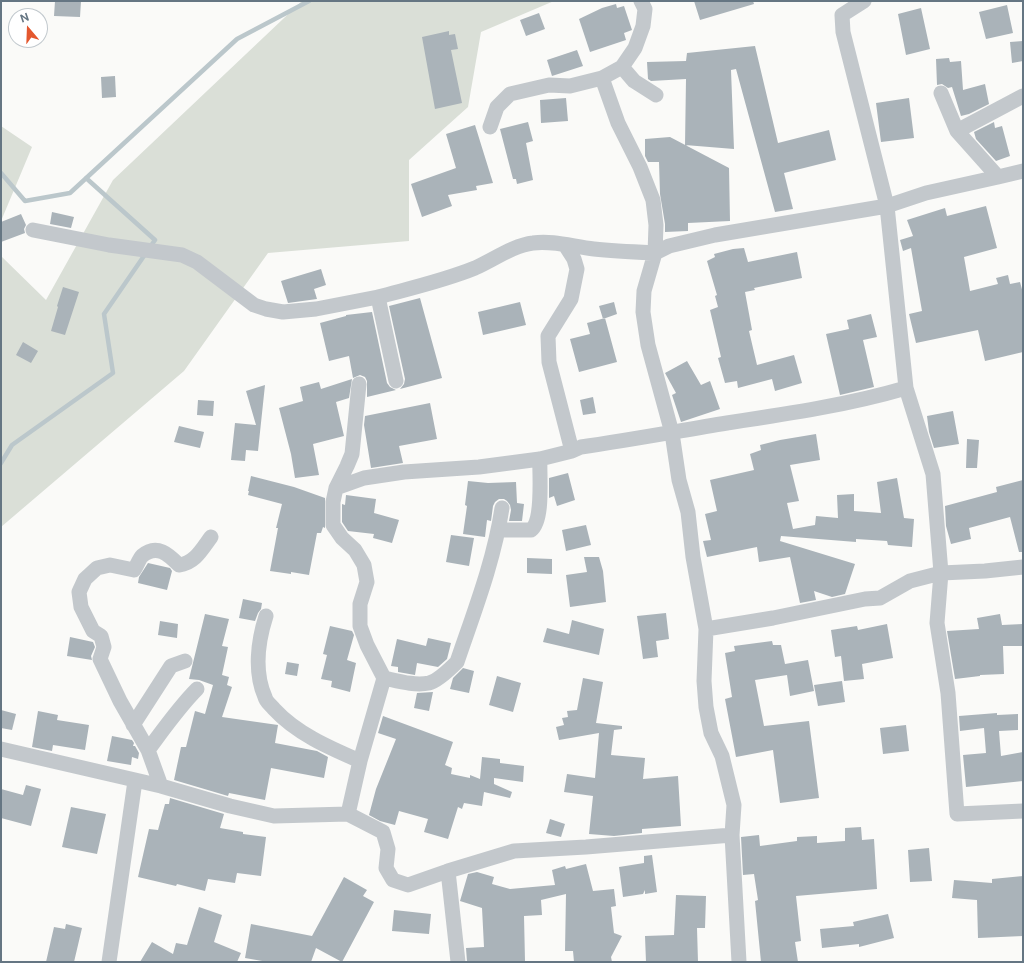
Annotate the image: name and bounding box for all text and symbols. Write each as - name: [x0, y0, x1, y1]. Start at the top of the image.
- north arrow: [8, 8, 48, 48]
- text: N: [18, 11, 30, 25]

